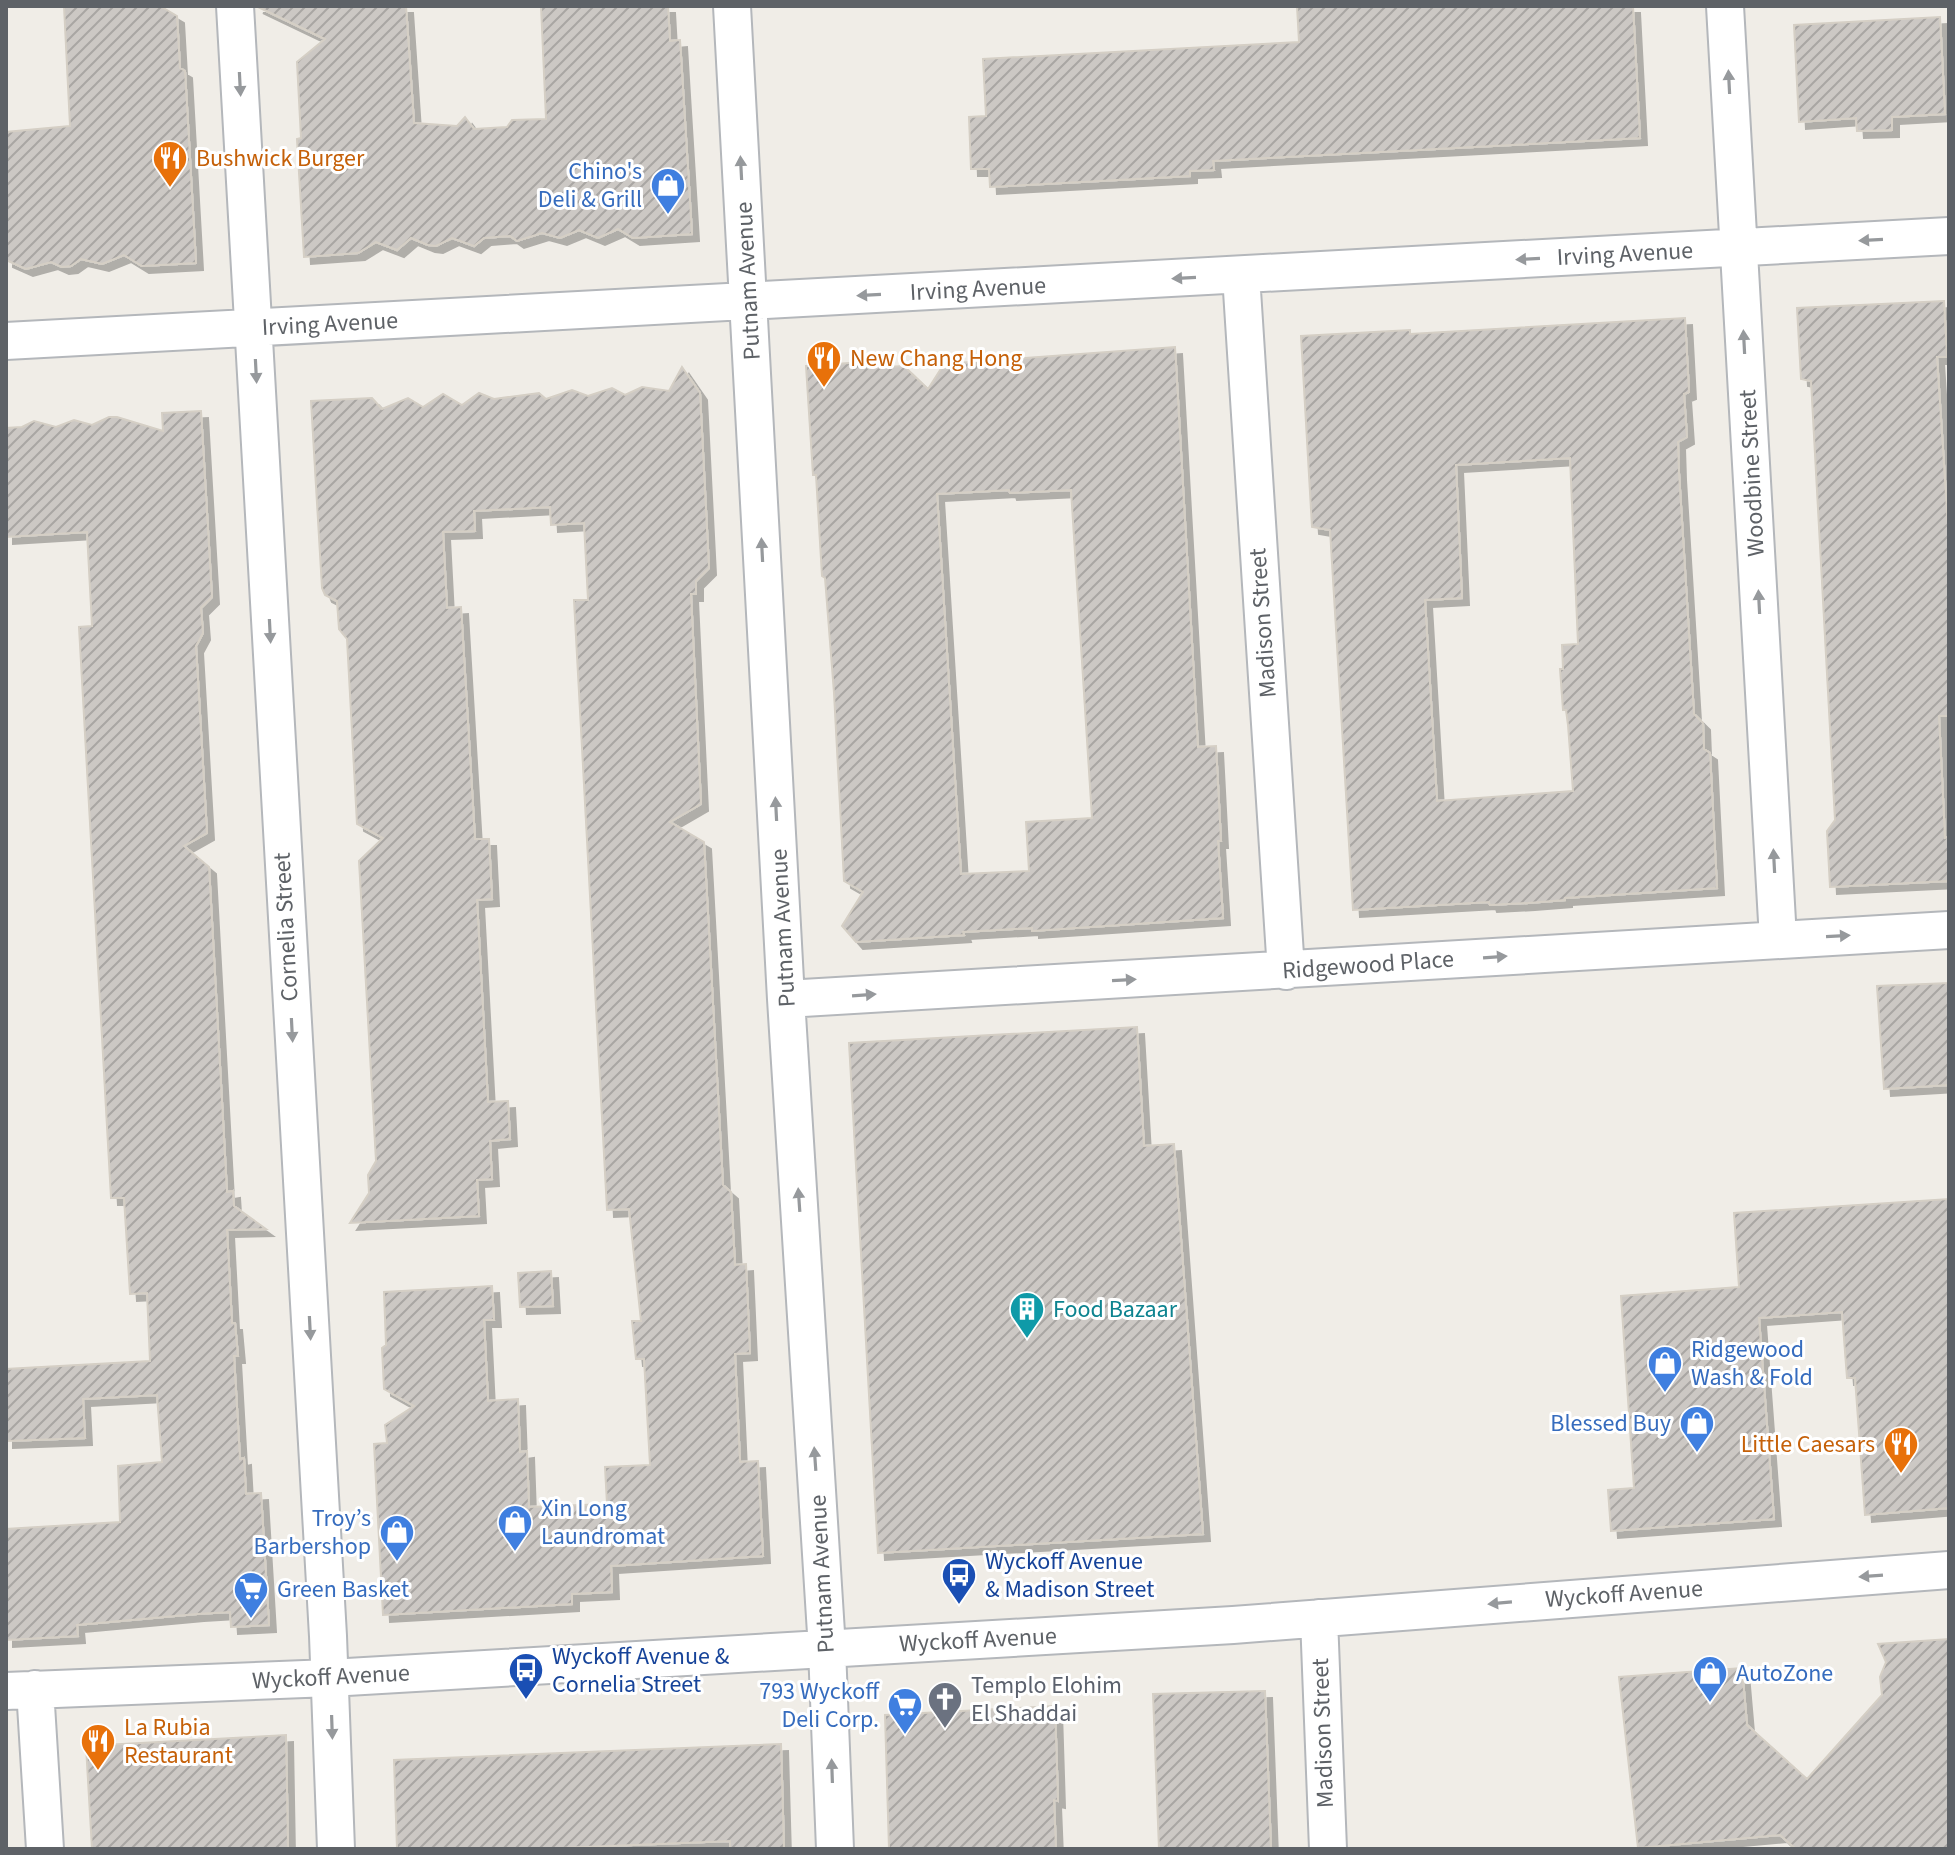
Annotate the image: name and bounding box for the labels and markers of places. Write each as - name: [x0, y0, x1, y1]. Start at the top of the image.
- restaurant icon: Bushwick Burger: [151, 139, 189, 189]
- place label: Bushwick Burger: [196, 141, 365, 176]
- place label: Chino's Deli & Grill: [538, 154, 642, 217]
- shop icon: Chino's Deli & Grill: [649, 166, 687, 216]
- restaurant icon: New Chang Hong: [805, 339, 843, 389]
- place label: New Chang Hong: [850, 341, 1022, 376]
- building icon: Food Bazaar: [1008, 1290, 1046, 1340]
- place label: Food Bazaar: [1053, 1292, 1178, 1327]
- place label: Ridgewood Wash & Fold: [1691, 1332, 1813, 1395]
- shop icon: Ridgewood Wash & Fold: [1646, 1344, 1684, 1394]
- shop icon: Blessed Buy: [1678, 1404, 1716, 1454]
- place label: Blessed Buy: [1550, 1406, 1671, 1441]
- restaurant icon: Little Caesars: [1882, 1425, 1920, 1475]
- place label: Little Caesars: [1741, 1427, 1875, 1462]
- place label: Xin Long Laundromat: [541, 1491, 665, 1554]
- place label: Troy’s Barbershop: [254, 1501, 371, 1564]
- shop icon: Xin Long Laundromat: [496, 1503, 534, 1553]
- shop icon: Troy’s Barbershop: [378, 1513, 416, 1563]
- place label: Wyckoff Avenue & Madison Street: [985, 1544, 1154, 1607]
- bus stop icon: Wyckoff Avenue & Madison Street: [940, 1556, 978, 1606]
- supermarket icon: Green Basket: [232, 1570, 270, 1620]
- place label: Green Basket: [277, 1572, 409, 1607]
- place label: Wyckoff Avenue & Cornelia Street: [552, 1639, 730, 1702]
- bus stop icon: Wyckoff Avenue & Cornelia Street: [507, 1651, 545, 1701]
- shop icon: AutoZone: [1691, 1654, 1729, 1704]
- place label: AutoZone: [1736, 1656, 1833, 1691]
- place label: Templo Elohim El Shaddai: [971, 1668, 1122, 1731]
- place label: 793 Wyckoff Deli Corp.: [759, 1674, 880, 1737]
- church icon: Templo Elohim El Shaddai: [926, 1680, 964, 1730]
- supermarket icon: 793 Wyckoff Deli Corp.: [886, 1686, 924, 1736]
- place label: La Rubia Restaurant: [124, 1710, 233, 1773]
- restaurant icon: La Rubia Restaurant: [79, 1722, 117, 1772]

